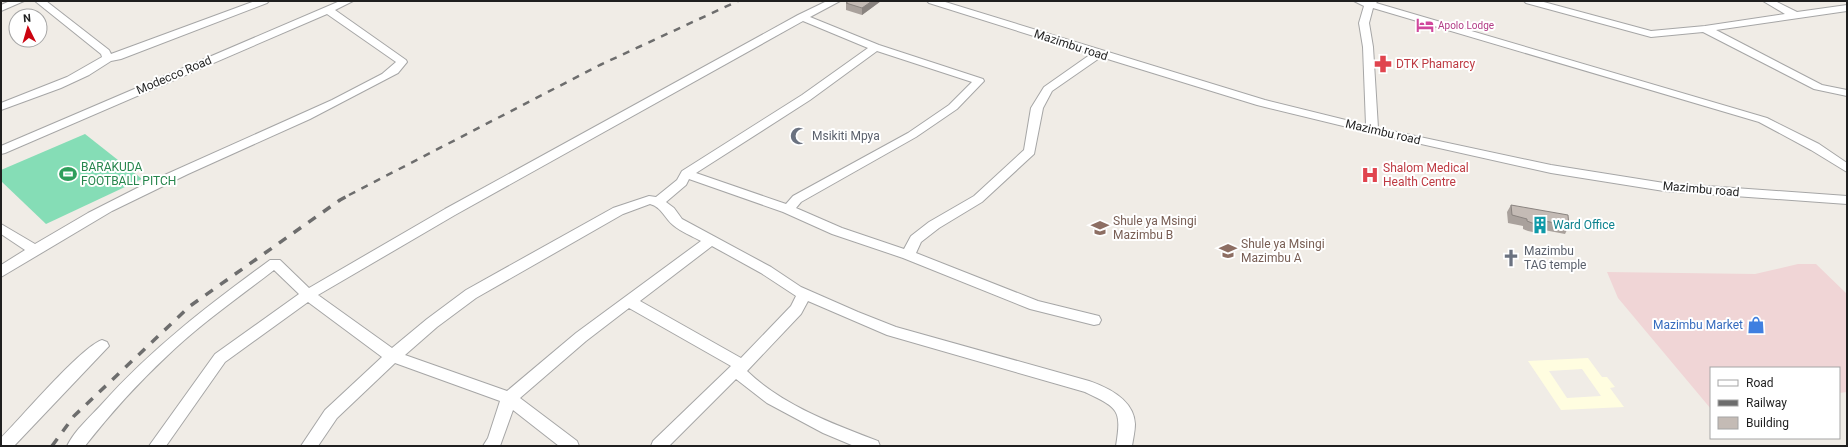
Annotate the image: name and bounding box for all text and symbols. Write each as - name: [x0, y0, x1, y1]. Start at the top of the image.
- north arrow: [8, 8, 48, 48]
- text: N: [23, 12, 32, 25]
- hotel icon: Apolo Lodge: [1415, 15, 1435, 35]
- place label: Apolo Lodge: [1438, 20, 1494, 31]
- street label: Mazimbu road: [1032, 26, 1110, 64]
- street label: Modecco Road: [134, 53, 214, 97]
- pharmacy icon: DTK Phamarcy: [1373, 54, 1393, 74]
- place label: DTK Phamarcy: [1396, 57, 1475, 71]
- street label: Mazimbu road: [1344, 117, 1422, 147]
- mosque icon: Msikiti Mpya: [789, 126, 809, 146]
- place label: Msikiti Mpya: [812, 129, 880, 143]
- place label: BARAKUDA FOOTBALL PITCH: [81, 160, 176, 188]
- place label: Shalom Medical Health Centre: [1383, 161, 1469, 189]
- sports icon: BARAKUDA FOOTBALL PITCH: [58, 164, 78, 184]
- hospital icon: Shalom Medical Health Centre: [1360, 165, 1380, 185]
- street label: Mazimbu road: [1662, 179, 1740, 199]
- place label: Shule ya Msingi Mazimbu B: [1113, 214, 1197, 242]
- building icon: Ward Office: [1530, 215, 1550, 235]
- school or university icon: Shule ya Msingi Mazimbu B: [1090, 218, 1110, 238]
- place label: Ward Office: [1553, 218, 1615, 232]
- place label: Shule ya Msingi Mazimbu A: [1241, 237, 1325, 265]
- school or university icon: Shule ya Msingi Mazimbu A: [1218, 241, 1238, 261]
- place label: Mazimbu TAG temple: [1524, 244, 1586, 272]
- church icon: Mazimbu TAG temple: [1501, 248, 1521, 268]
- shop icon: Mazimbu Market: [1746, 315, 1766, 335]
- place label: Mazimbu Market: [1653, 318, 1743, 332]
- legend: [1710, 367, 1840, 439]
- text: Road: [1746, 376, 1774, 390]
- text: Railway: [1746, 396, 1787, 410]
- text: Building: [1746, 416, 1789, 430]

